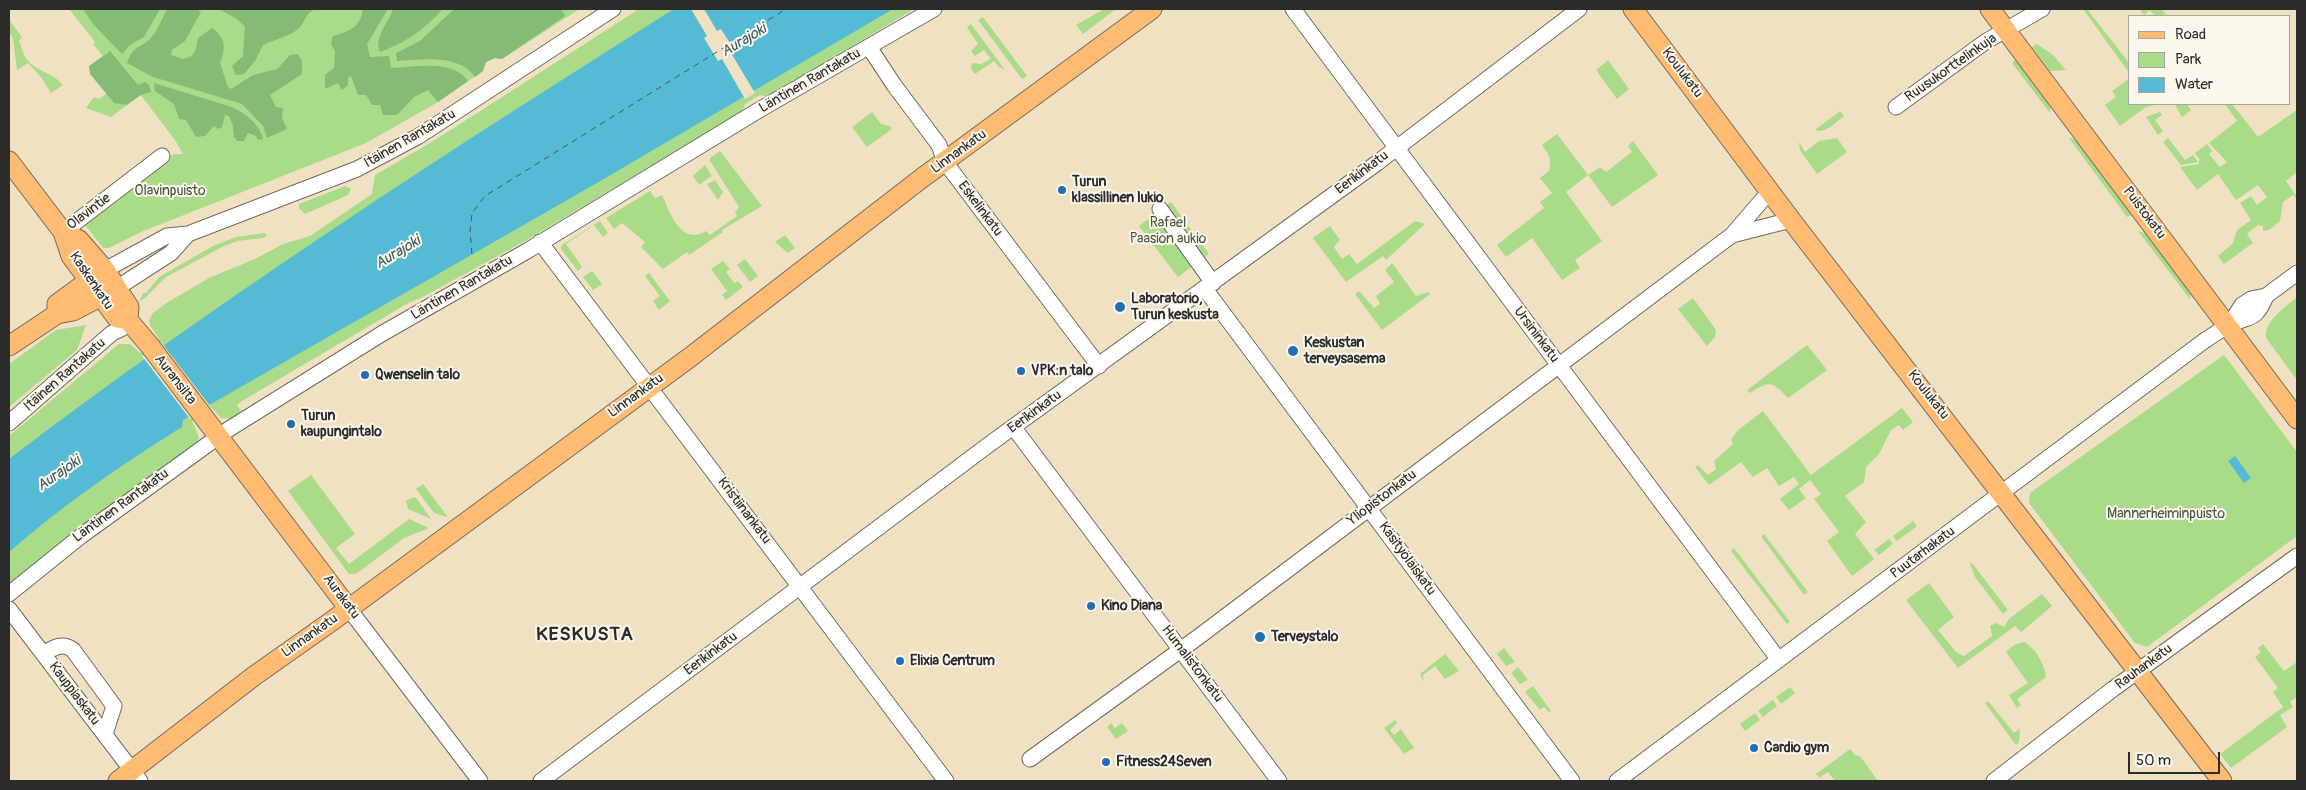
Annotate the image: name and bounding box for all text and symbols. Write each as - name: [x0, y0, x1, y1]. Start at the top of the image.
- legend: [2128, 15, 2291, 105]
- water label: Aurajoki: [718, 21, 770, 61]
- text: Road: [2175, 25, 2206, 44]
- street label: Ruusukorttelinkuja: [1902, 30, 2000, 106]
- street label: Läntinen Rantakatu: [756, 45, 864, 117]
- street label: Koulukatu: [1658, 45, 1706, 101]
- text: Park: [2175, 50, 2201, 69]
- text: Water: [2175, 75, 2213, 94]
- street label: Itäinen Rantakatu: [361, 106, 459, 172]
- street label: Linnankatu: [928, 126, 990, 178]
- street label: Eerikinkatu: [1332, 148, 1392, 198]
- place label: Turun klassillinen lukio: [1072, 174, 1163, 206]
- street label: Eskelinkatu: [954, 178, 1006, 240]
- park label: Olavinpuisto: [135, 183, 205, 199]
- street label: Puistokatu: [2119, 183, 2169, 243]
- marker: Turun klassillinen lukio: [1056, 184, 1068, 196]
- street label: Olavintie: [64, 190, 114, 234]
- park label: Rafael Paasion aukio: [1130, 215, 1206, 248]
- water label: Aurajoki: [372, 233, 424, 273]
- street label: Kaskenkatu: [66, 249, 116, 313]
- street label: Läntinen Rantakatu: [408, 252, 516, 324]
- place label: Laboratorio, Turun keskusta: [1131, 291, 1219, 324]
- marker: Laboratorio, Turun keskusta: [1113, 300, 1127, 314]
- street label: Ursininkatu: [1510, 304, 1562, 366]
- street label: Itäinen Rantakatu: [21, 335, 109, 415]
- place label: Keskustan terveysasema: [1304, 335, 1385, 368]
- marker: Keskustan terveysasema: [1286, 344, 1300, 358]
- street label: Auransilta: [150, 352, 200, 408]
- place label: VPK:n talo: [1031, 363, 1093, 379]
- marker: VPK:n talo: [1015, 365, 1027, 377]
- place label: Qwenselin talo: [375, 367, 460, 383]
- street label: Koulukatu: [1904, 367, 1952, 423]
- marker: Qwenselin talo: [359, 369, 371, 381]
- street label: Linnankatu: [605, 370, 667, 422]
- street label: Eerikinkatu: [1005, 387, 1065, 437]
- place label: Turun kaupungintalo: [301, 408, 382, 441]
- marker: Turun kaupungintalo: [285, 418, 297, 430]
- water label: Aurajoki: [34, 452, 84, 496]
- street label: Läntinen Rantakatu: [70, 466, 172, 546]
- street label: Yliopistonkatu: [1344, 466, 1420, 530]
- street label: Kristiinankatu: [713, 474, 775, 548]
- park label: Mannerheiminpuisto: [2107, 506, 2225, 522]
- street label: Käsityöläiskatu: [1375, 519, 1439, 599]
- street label: Puutarhakatu: [1887, 523, 1959, 583]
- street label: Aurakatu: [319, 571, 363, 623]
- place label: Kino Diana: [1101, 598, 1162, 614]
- marker: Kino Diana: [1085, 600, 1097, 612]
- street label: Linnankatu: [279, 611, 341, 661]
- street label: Humalistonkatu: [1158, 622, 1226, 706]
- district label: KESKUSTA: [535, 624, 635, 646]
- street label: Eerikinkatu: [681, 629, 741, 679]
- place label: Terveystalo: [1271, 629, 1338, 645]
- marker: Terveystalo: [1253, 630, 1267, 644]
- street label: Rauhankatu: [2112, 641, 2176, 693]
- place label: Elixia Centrum: [910, 653, 995, 669]
- marker: Elixia Centrum: [894, 655, 906, 667]
- street label: Kauppiaskatu: [45, 659, 103, 729]
- place label: Cardio gym: [1764, 740, 1829, 756]
- marker: Cardio gym: [1748, 742, 1760, 754]
- scale bar: [2131, 742, 2224, 774]
- text: 50 m: [2136, 751, 2171, 770]
- place label: Fitness24Seven: [1116, 754, 1212, 770]
- marker: Fitness24Seven: [1100, 756, 1112, 768]

